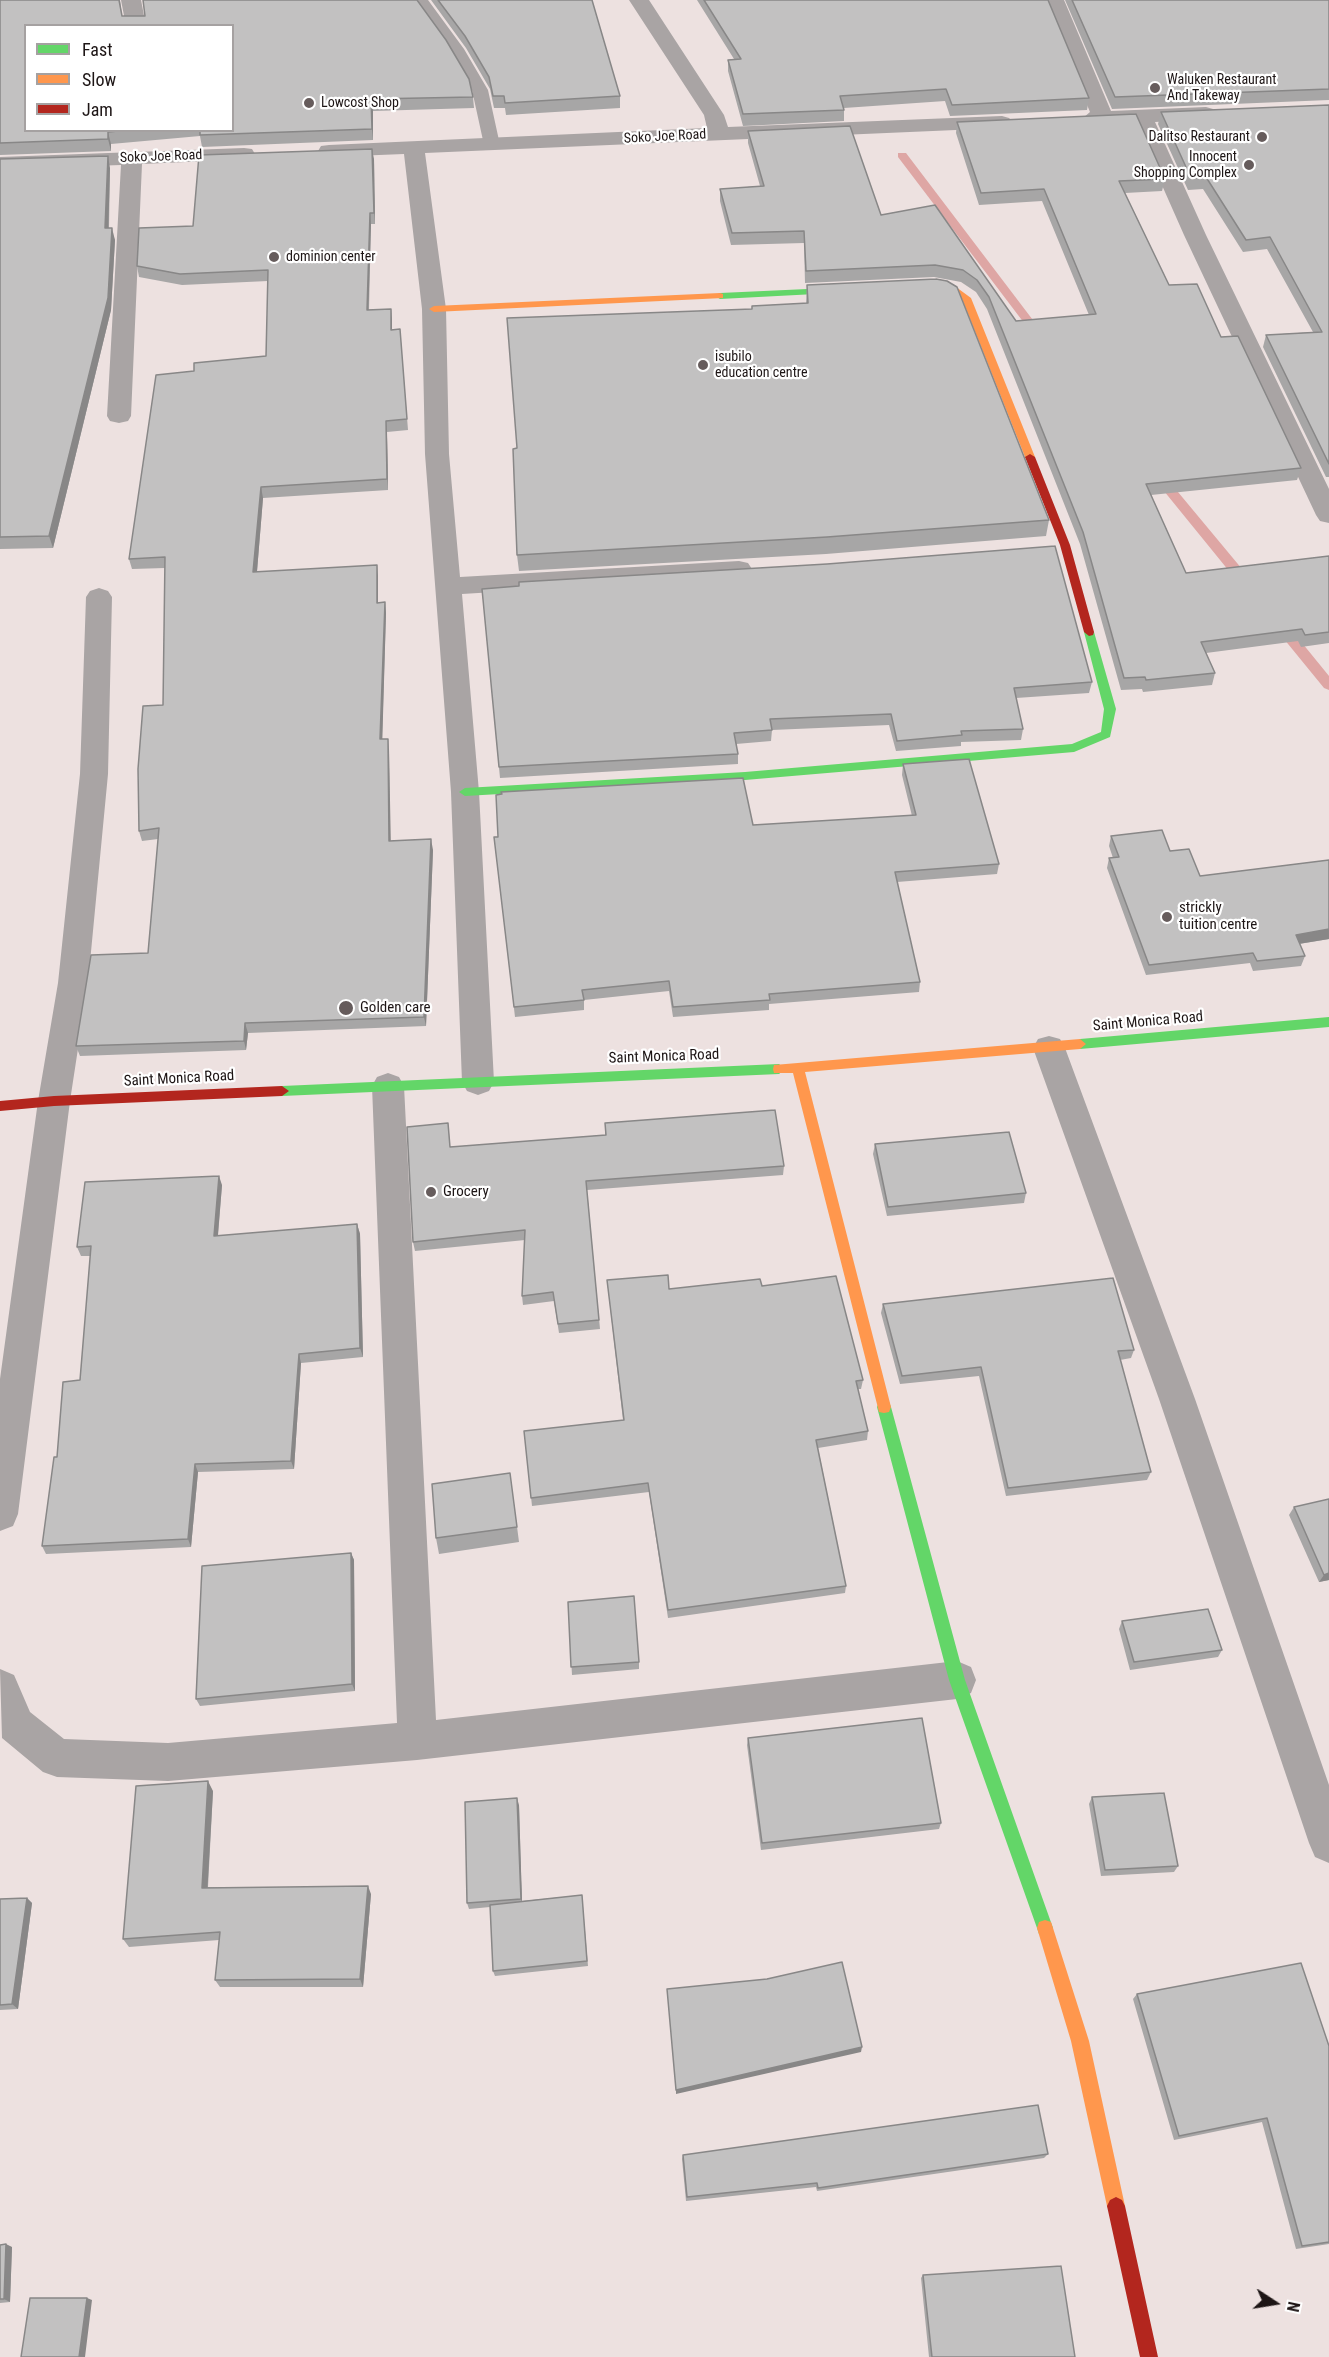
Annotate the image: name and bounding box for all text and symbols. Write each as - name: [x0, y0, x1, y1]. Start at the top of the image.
- legend: [24, 24, 234, 132]
- text: Fast: [82, 39, 113, 60]
- text: Slow: [82, 69, 116, 90]
- place label: Waluken Restaurant And Takeway: [1167, 72, 1276, 104]
- marker: Waluken Restaurant And Takeway: [1148, 81, 1162, 95]
- place label: Lowcost Shop: [321, 95, 399, 111]
- marker: Lowcost Shop: [302, 96, 316, 110]
- text: Jam: [82, 99, 113, 120]
- street label: Soko Joe Road: [623, 126, 707, 148]
- place label: Dalitso Restaurant: [1148, 129, 1250, 145]
- marker: Dalitso Restaurant: [1255, 130, 1269, 144]
- street label: Soko Joe Road: [119, 147, 203, 167]
- place label: Innocent Shopping Complex: [1134, 149, 1237, 182]
- marker: Innocent Shopping Complex: [1242, 158, 1256, 172]
- place label: dominion center: [286, 249, 376, 265]
- marker: dominion center: [267, 250, 281, 264]
- place label: isubilo education centre: [715, 349, 807, 382]
- marker: isubilo education centre: [696, 358, 710, 372]
- place label: strickly tuition centre: [1179, 899, 1257, 934]
- marker: strickly tuition centre: [1160, 910, 1174, 924]
- marker: Golden care: [337, 999, 355, 1017]
- place label: Golden care: [360, 999, 431, 1017]
- street label: Saint Monica Road: [1092, 1008, 1204, 1036]
- street label: Saint Monica Road: [608, 1046, 720, 1068]
- street label: Saint Monica Road: [123, 1067, 235, 1091]
- place label: Grocery: [443, 1183, 489, 1201]
- marker: Grocery: [424, 1185, 438, 1199]
- north arrow: [1245, 2273, 1305, 2333]
- text: N: [1283, 2300, 1303, 2314]

